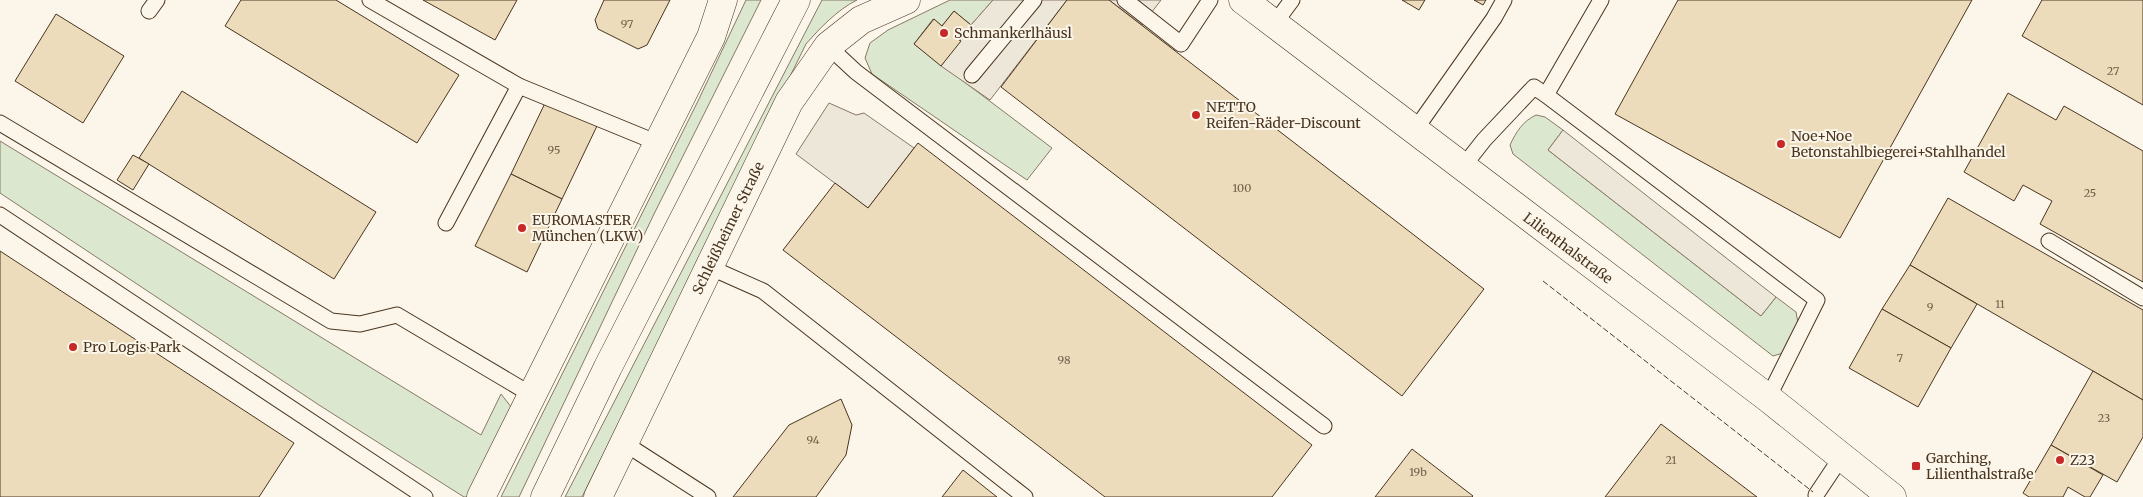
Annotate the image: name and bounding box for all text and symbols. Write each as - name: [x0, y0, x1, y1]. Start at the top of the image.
- house number: 97: [621, 17, 633, 31]
- place label: Schmankerlhäusl: [954, 24, 1072, 42]
- marker: Schmankerlhäusl: [938, 27, 950, 39]
- house number: 27: [2107, 64, 2119, 78]
- place label: NETTO Reifen-Räder-Discount: [1206, 98, 1361, 132]
- marker: NETTO Reifen-Räder-Discount: [1190, 109, 1202, 121]
- place label: Noe+Noe Betonstahlbiegerei+Stahlhandel: [1791, 127, 2006, 161]
- marker: Noe+Noe Betonstahlbiegerei+Stahlhandel: [1775, 138, 1787, 150]
- house number: 95: [548, 143, 560, 157]
- street label: Schleißheimer Straße: [688, 159, 768, 297]
- house number: 100: [1233, 181, 1251, 195]
- house number: 25: [2084, 186, 2096, 200]
- street label: Lilienthalstraße: [1520, 208, 1616, 288]
- place label: EUROMASTER München (LKW): [532, 211, 643, 245]
- marker: EUROMASTER München (LKW): [516, 222, 528, 234]
- house number: 11: [1995, 297, 2005, 311]
- house number: 9: [1927, 300, 1934, 314]
- place label: Pro Logis Park: [83, 338, 181, 356]
- marker: Pro Logis Park: [67, 341, 79, 353]
- house number: 7: [1897, 351, 1903, 365]
- house number: 98: [1057, 353, 1071, 367]
- house number: 23: [2098, 411, 2110, 425]
- house number: 94: [806, 433, 820, 447]
- place label: Garching, Lilienthalstraße: [1926, 449, 2034, 483]
- place label: Z23: [2070, 451, 2095, 469]
- house number: 21: [1665, 453, 1677, 467]
- marker: Z23: [2054, 454, 2066, 466]
- marker: Garching, Lilienthalstraße: [1910, 460, 1922, 472]
- house number: 19b: [1409, 465, 1427, 479]

